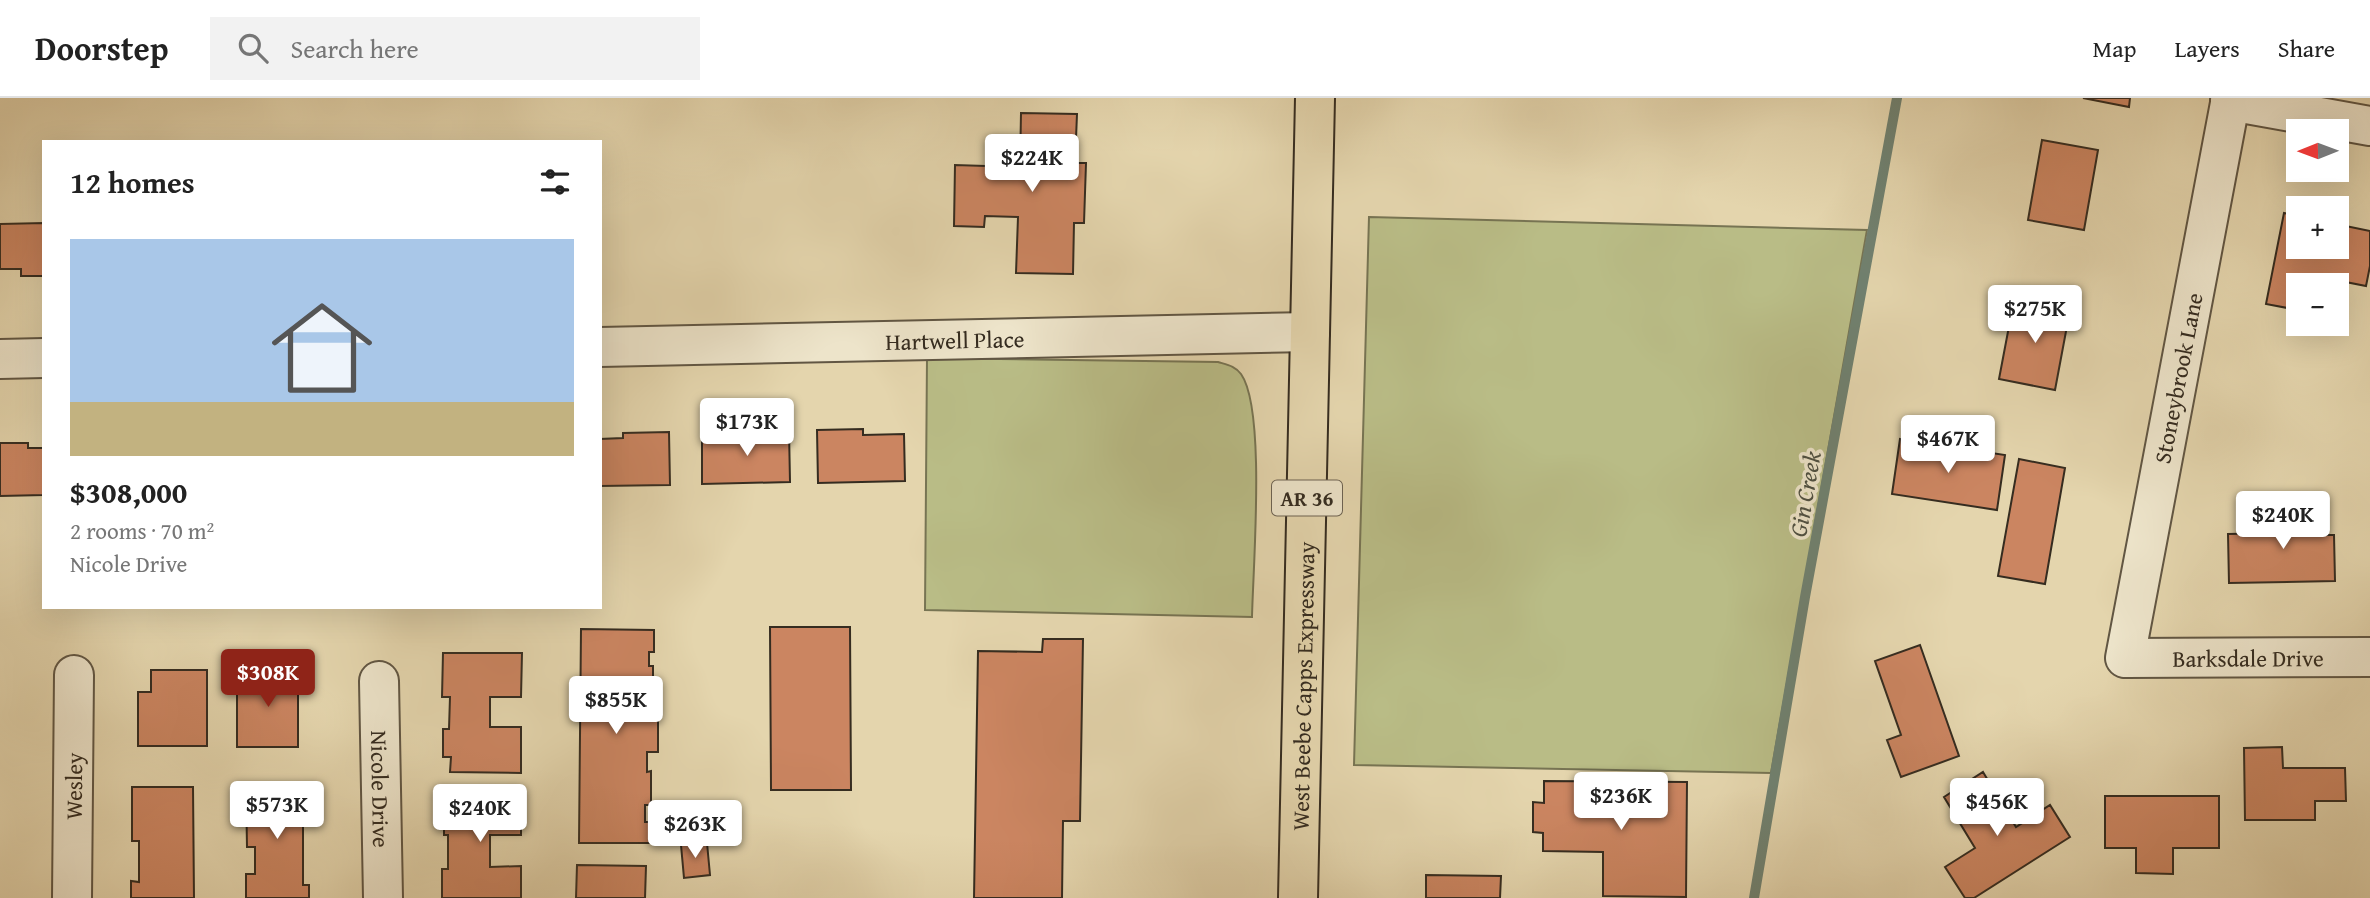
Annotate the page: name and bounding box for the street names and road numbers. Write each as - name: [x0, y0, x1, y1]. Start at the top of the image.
- street label: Stoneybrook Lane: [2145, 290, 2211, 466]
- street label: Hartwell Place: [885, 322, 1025, 357]
- road number: AR 36: [1272, 480, 1342, 516]
- street label: West Beebe Capps Expressway: [1283, 541, 1322, 831]
- street label: Barksdale Drive: [2172, 641, 2324, 674]
- street label: Nicole Drive: [363, 730, 399, 848]
- street label: Wesley: [56, 752, 90, 820]

